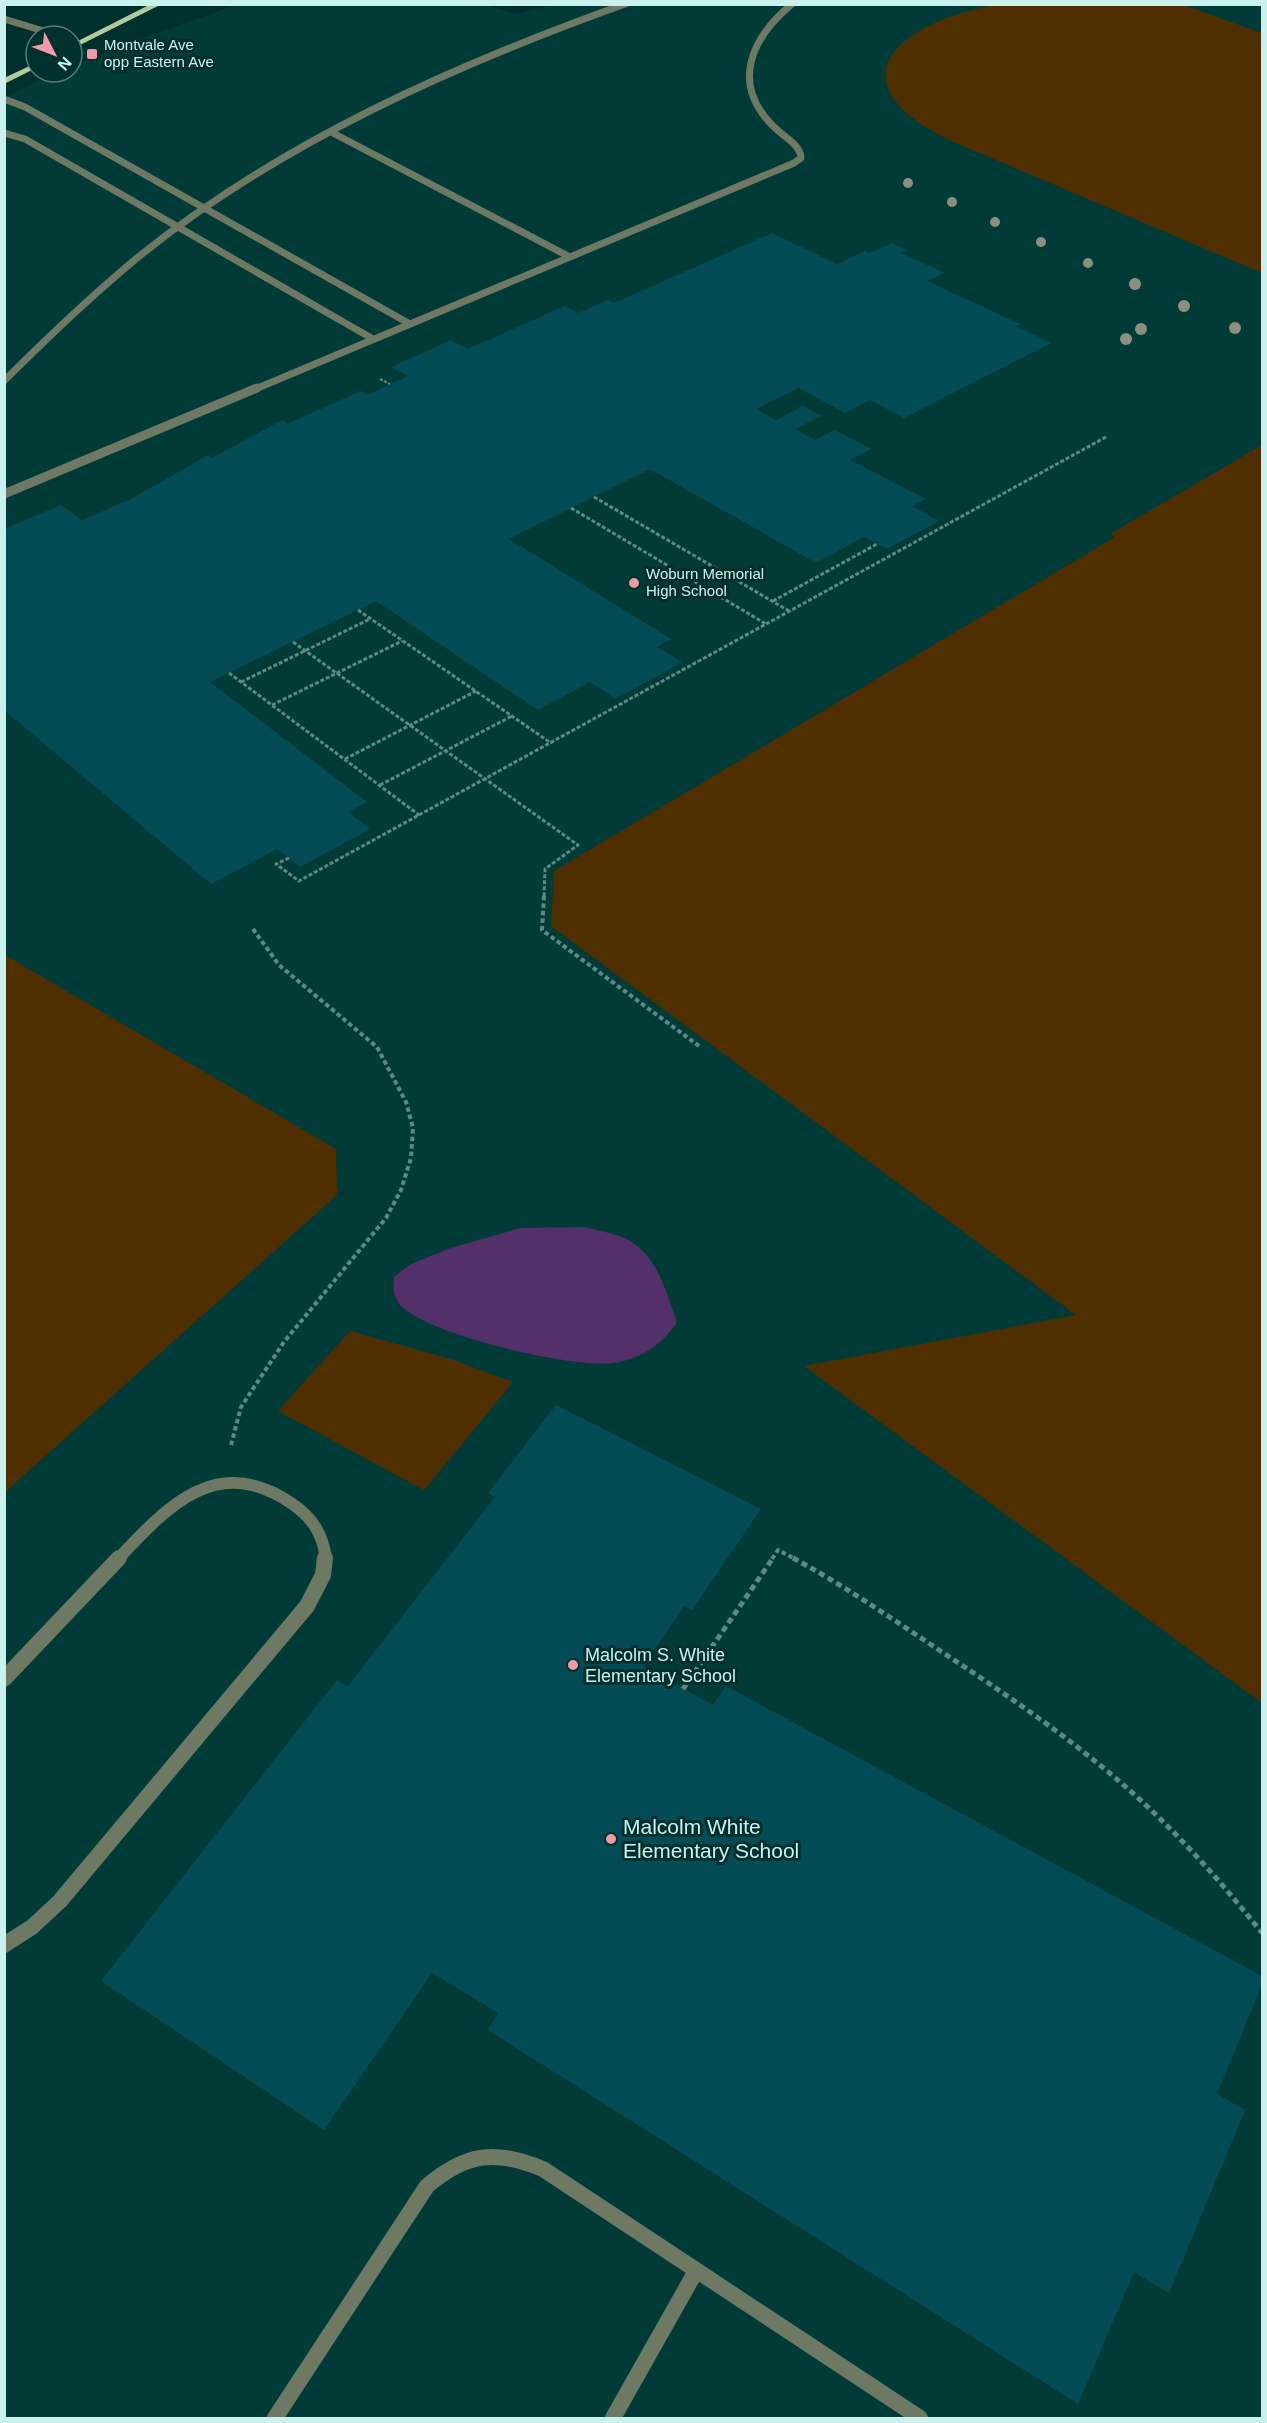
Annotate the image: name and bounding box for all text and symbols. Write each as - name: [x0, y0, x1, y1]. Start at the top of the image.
- north arrow: [24, 24, 84, 84]
- place label: Montvale Ave opp Eastern Ave: [104, 36, 214, 70]
- marker: Montvale Ave opp Eastern Ave: [85, 47, 99, 61]
- text: N: [55, 54, 75, 74]
- place label: Woburn Memorial High School: [646, 565, 764, 599]
- marker: Woburn Memorial High School: [627, 576, 641, 590]
- place label: Malcolm S. White Elementary School: [585, 1645, 736, 1686]
- marker: Malcolm S. White Elementary School: [566, 1658, 580, 1672]
- place label: Malcolm White Elementary School: [623, 1815, 799, 1862]
- marker: Malcolm White Elementary School: [604, 1832, 618, 1846]

